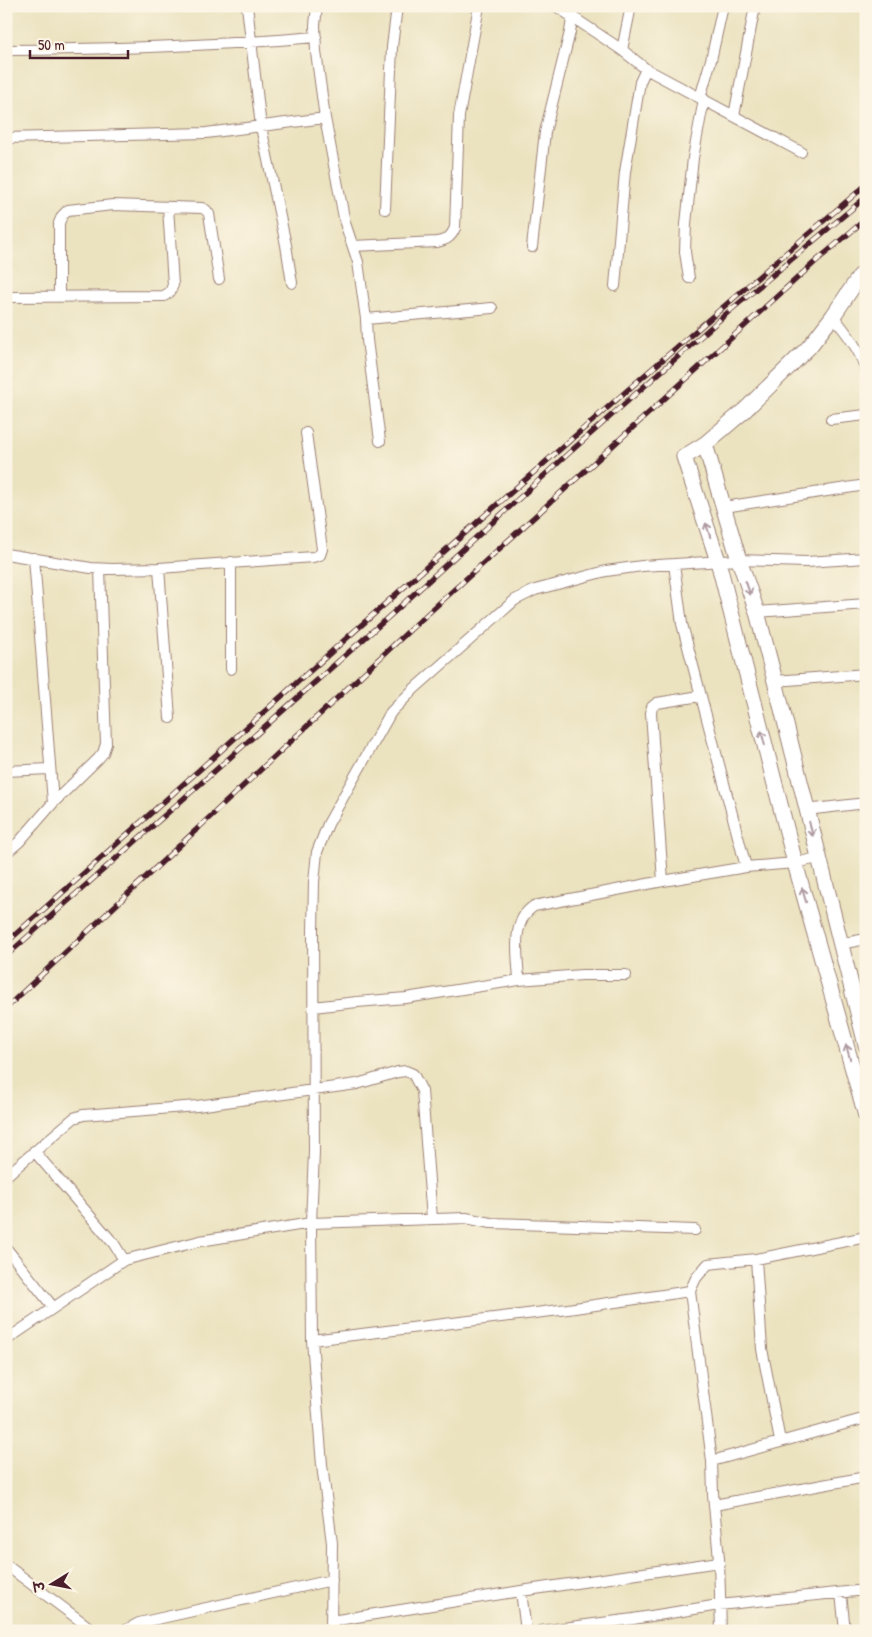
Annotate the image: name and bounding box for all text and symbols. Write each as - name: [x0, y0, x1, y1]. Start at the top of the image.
- scale bar: [30, 28, 128, 60]
- text: 50 m: [38, 34, 65, 55]
- one-way arrow: [703, 523, 712, 539]
- one-way arrow: [744, 579, 754, 595]
- one-way arrow: [758, 731, 767, 747]
- one-way arrow: [807, 821, 816, 837]
- one-way arrow: [798, 888, 808, 904]
- one-way arrow: [842, 1044, 852, 1060]
- north arrow: [28, 1560, 78, 1610]
- text: उ: [28, 1578, 49, 1595]

